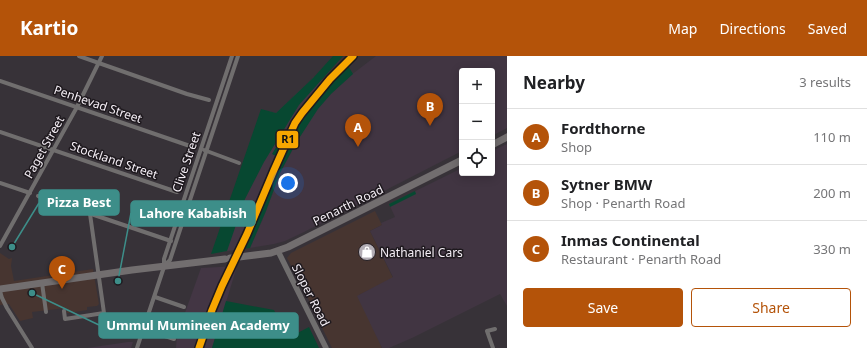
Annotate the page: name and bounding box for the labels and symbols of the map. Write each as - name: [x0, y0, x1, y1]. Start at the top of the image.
- street label: Penhevad Street: [52, 81, 145, 127]
- pin: B: [417, 93, 443, 126]
- street label: Paget Street: [20, 112, 69, 181]
- pin: A: [345, 114, 371, 147]
- street label: Clive Street: [168, 129, 205, 195]
- line badge: R1: [276, 130, 299, 149]
- text: R1: [281, 131, 295, 146]
- street label: Stockland Street: [68, 137, 161, 183]
- your location: [278, 173, 298, 193]
- street label: Penarth Road: [310, 181, 386, 229]
- callout: Pizza Best: [39, 190, 119, 215]
- text: Pizza Best: [47, 193, 112, 211]
- callout: Lahore Kababish: [131, 201, 255, 226]
- text: Lahore Kababish: [139, 204, 247, 222]
- shop icon: Nathaniel Cars: [357, 242, 377, 262]
- place label: Nathaniel Cars: [380, 244, 463, 261]
- pin: C: [49, 256, 75, 289]
- street label: Sloper Road: [288, 261, 334, 329]
- callout: Ummul Mumineen Academy: [99, 313, 298, 338]
- text: Ummul Mumineen Academy: [106, 316, 290, 334]

